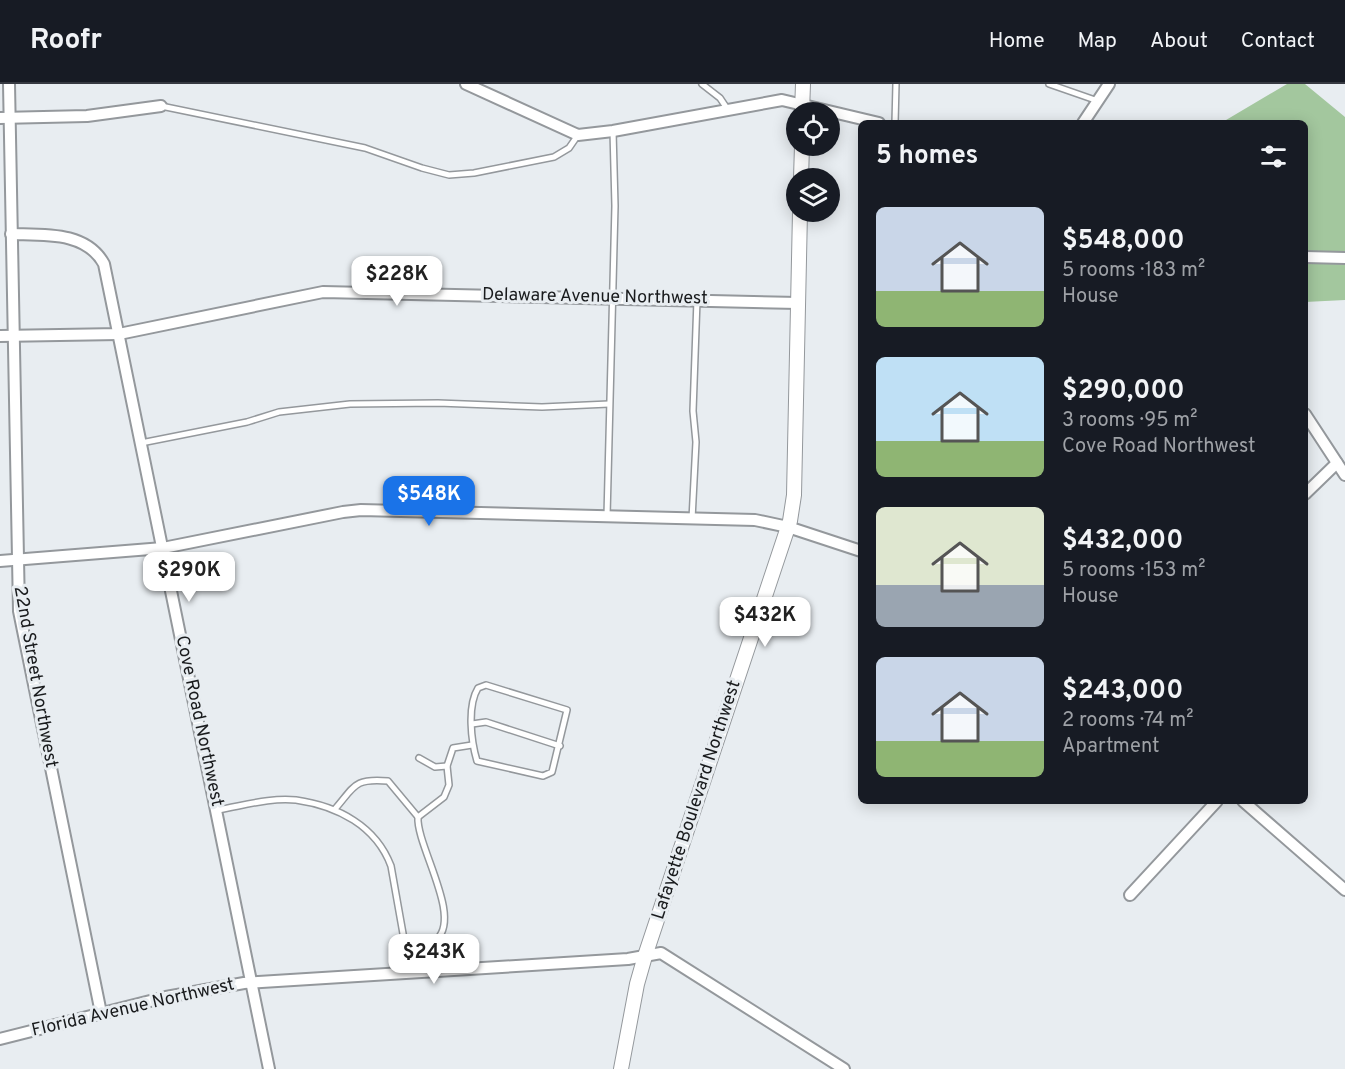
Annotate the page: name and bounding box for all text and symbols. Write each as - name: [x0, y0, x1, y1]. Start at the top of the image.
- text: Roofr: [30, 23, 102, 59]
- text: Home: [989, 28, 1045, 55]
- text: Map: [1078, 28, 1117, 55]
- text: About: [1150, 28, 1208, 55]
- text: Contact: [1241, 28, 1315, 55]
- map controls: [786, 102, 840, 222]
- button: locate: [786, 102, 840, 156]
- text: 5 homes: [876, 140, 978, 173]
- icon: filters: [1257, 140, 1290, 173]
- button: layers: [786, 168, 840, 222]
- text: $548,000: [1062, 225, 1185, 258]
- icon: home: [924, 231, 996, 303]
- pin: $228K: [355, 256, 439, 307]
- text: 5 rooms · 183 m²: [1062, 258, 1205, 284]
- text: $228K: [365, 262, 429, 288]
- street label: Delaware Avenue Northwest: [482, 284, 708, 310]
- text: House: [1062, 284, 1118, 310]
- text: $290,000: [1062, 375, 1185, 408]
- icon: home: [924, 381, 996, 453]
- text: 3 rooms · 95 m²: [1062, 408, 1198, 434]
- text: Cove Road Northwest: [1062, 434, 1256, 460]
- pin: $548K: [387, 476, 471, 527]
- text: $548K: [397, 482, 461, 508]
- text: $432,000: [1062, 525, 1183, 558]
- icon: home: [924, 531, 996, 603]
- pin: $290K: [147, 552, 231, 603]
- text: $290K: [157, 558, 221, 584]
- text: 5 rooms · 153 m²: [1062, 558, 1205, 584]
- street label: 22nd Street Northwest: [8, 584, 62, 770]
- text: House: [1062, 584, 1118, 610]
- pin: $432K: [723, 597, 807, 648]
- text: $432K: [734, 603, 796, 629]
- street label: Cove Road Northwest: [170, 633, 228, 809]
- text: $243,000: [1062, 675, 1183, 708]
- street label: Lafayette Boulevard Northwest: [647, 677, 747, 923]
- icon: home: [924, 681, 996, 753]
- text: 2 rooms · 74 m²: [1062, 708, 1193, 734]
- text: Apartment: [1062, 734, 1160, 760]
- pin: $243K: [392, 934, 476, 985]
- text: $243K: [402, 940, 466, 966]
- street label: Florida Avenue Northwest: [29, 973, 237, 1043]

